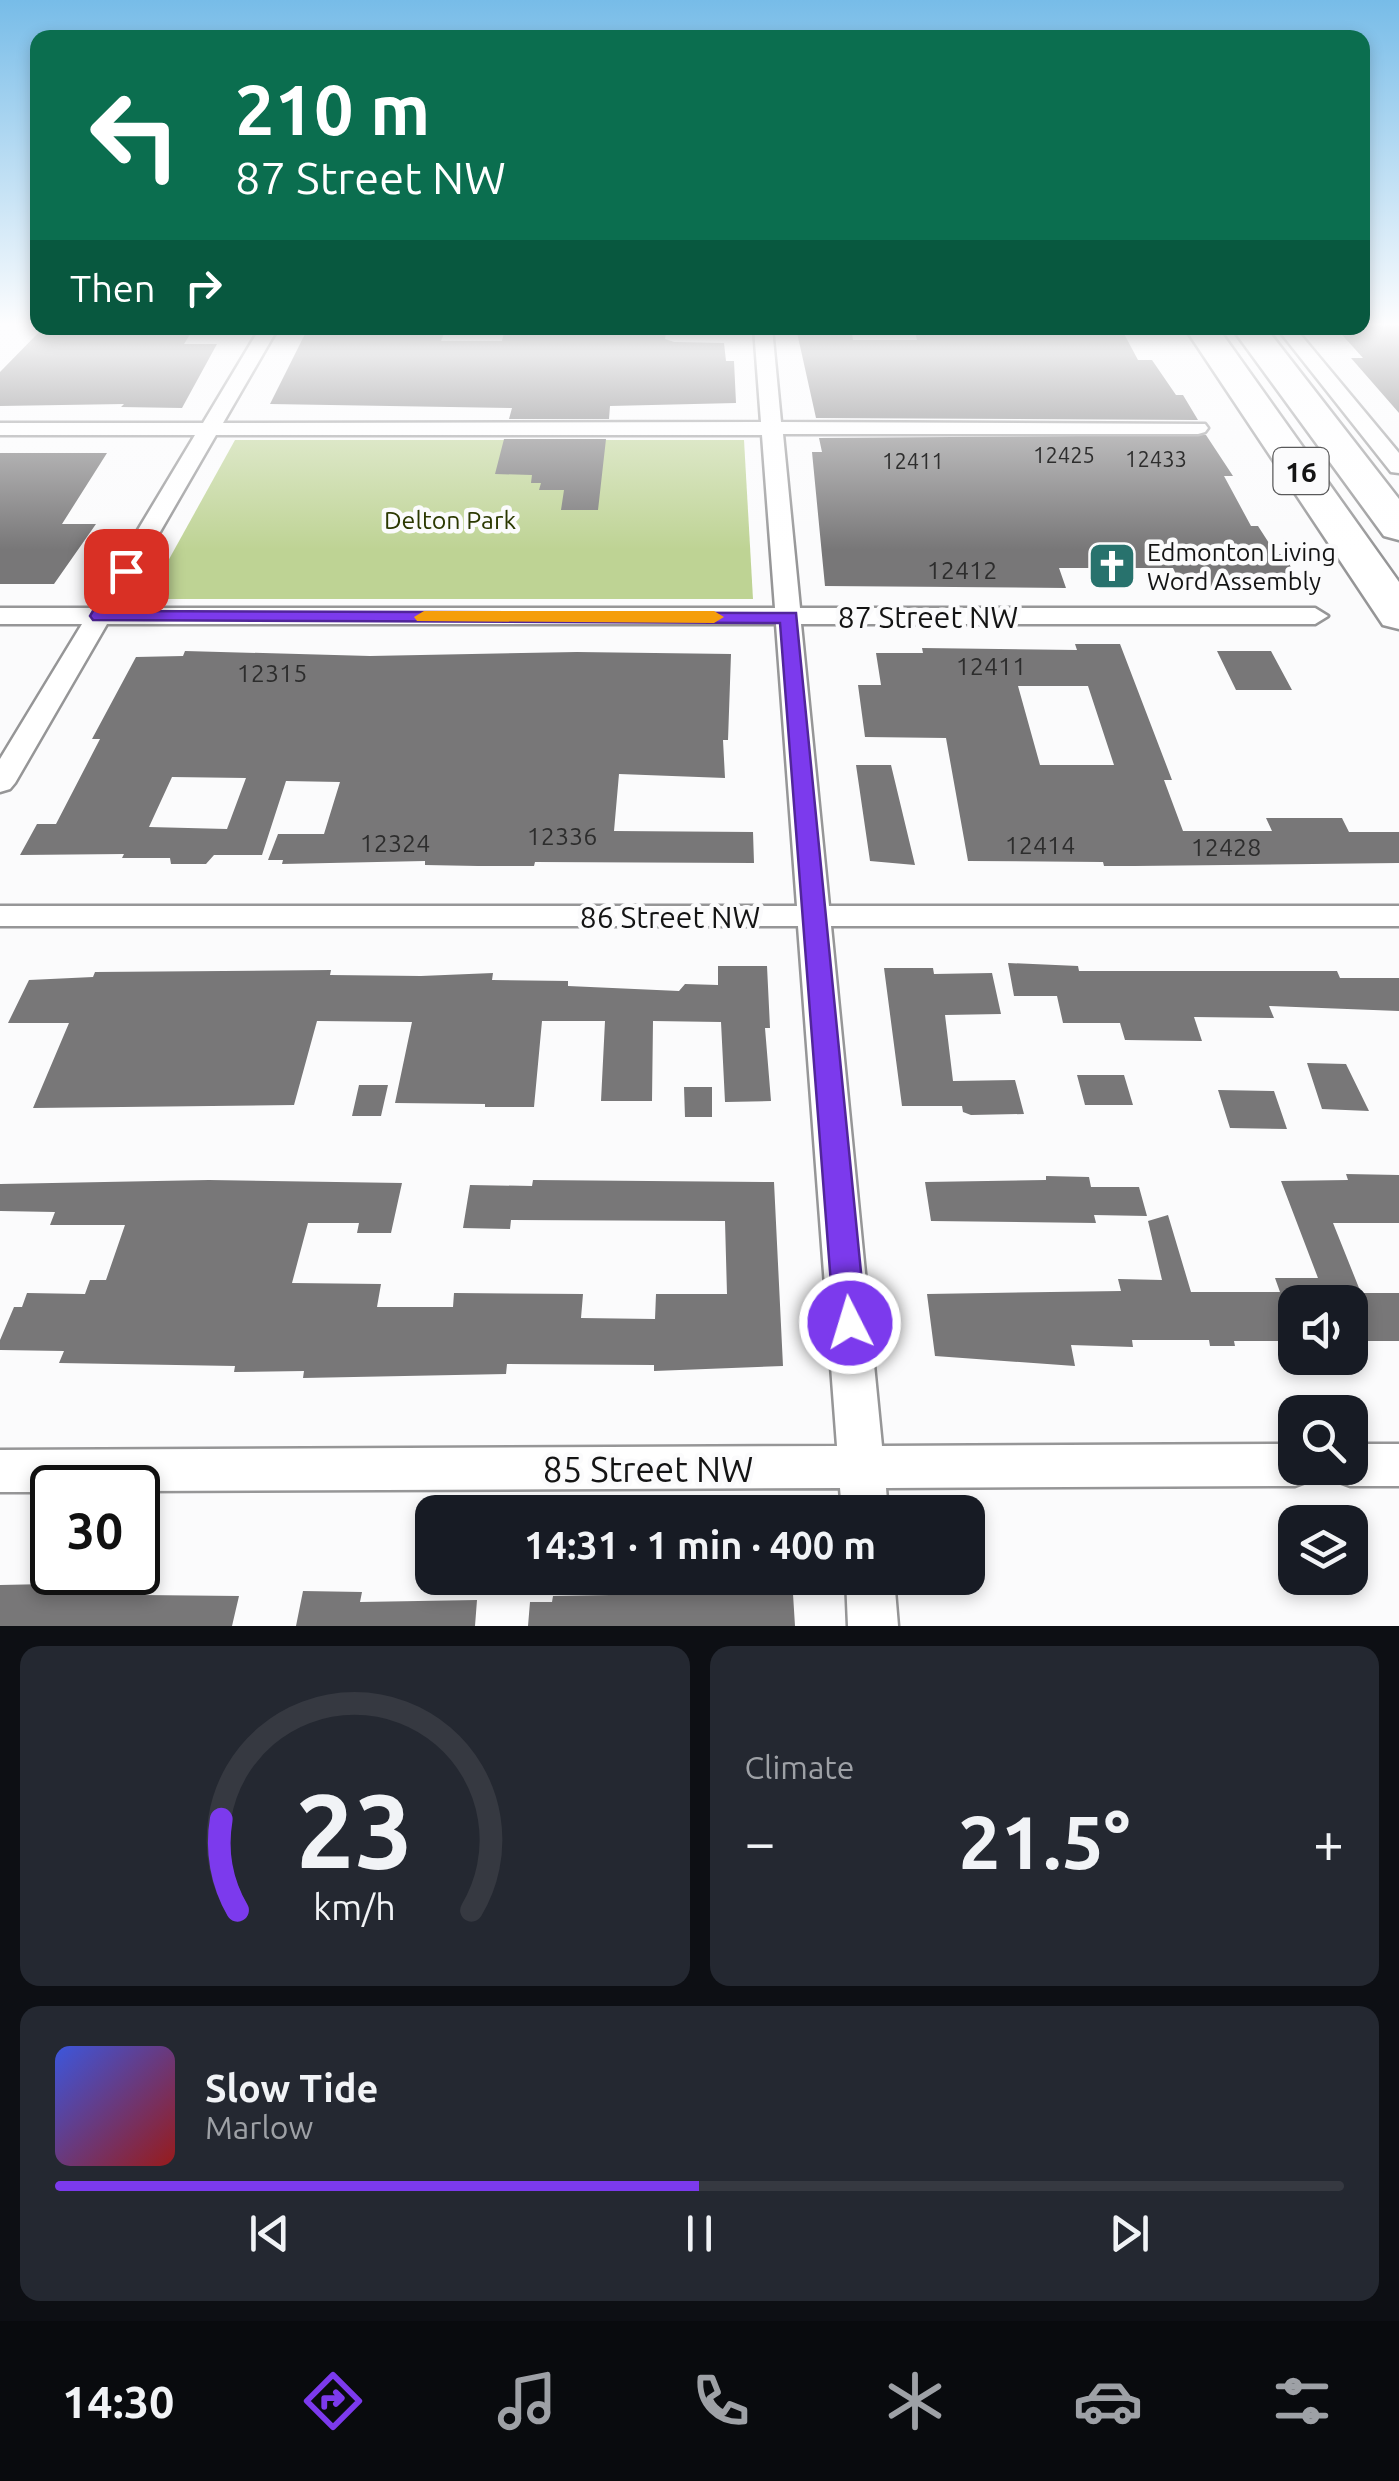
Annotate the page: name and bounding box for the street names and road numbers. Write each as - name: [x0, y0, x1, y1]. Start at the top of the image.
- road number: 16: [1274, 448, 1328, 494]
- street label: 87 Street NW: [838, 600, 1018, 634]
- street label: 86 Street NW: [580, 900, 760, 934]
- street label: 85 Street NW: [543, 1449, 753, 1489]

